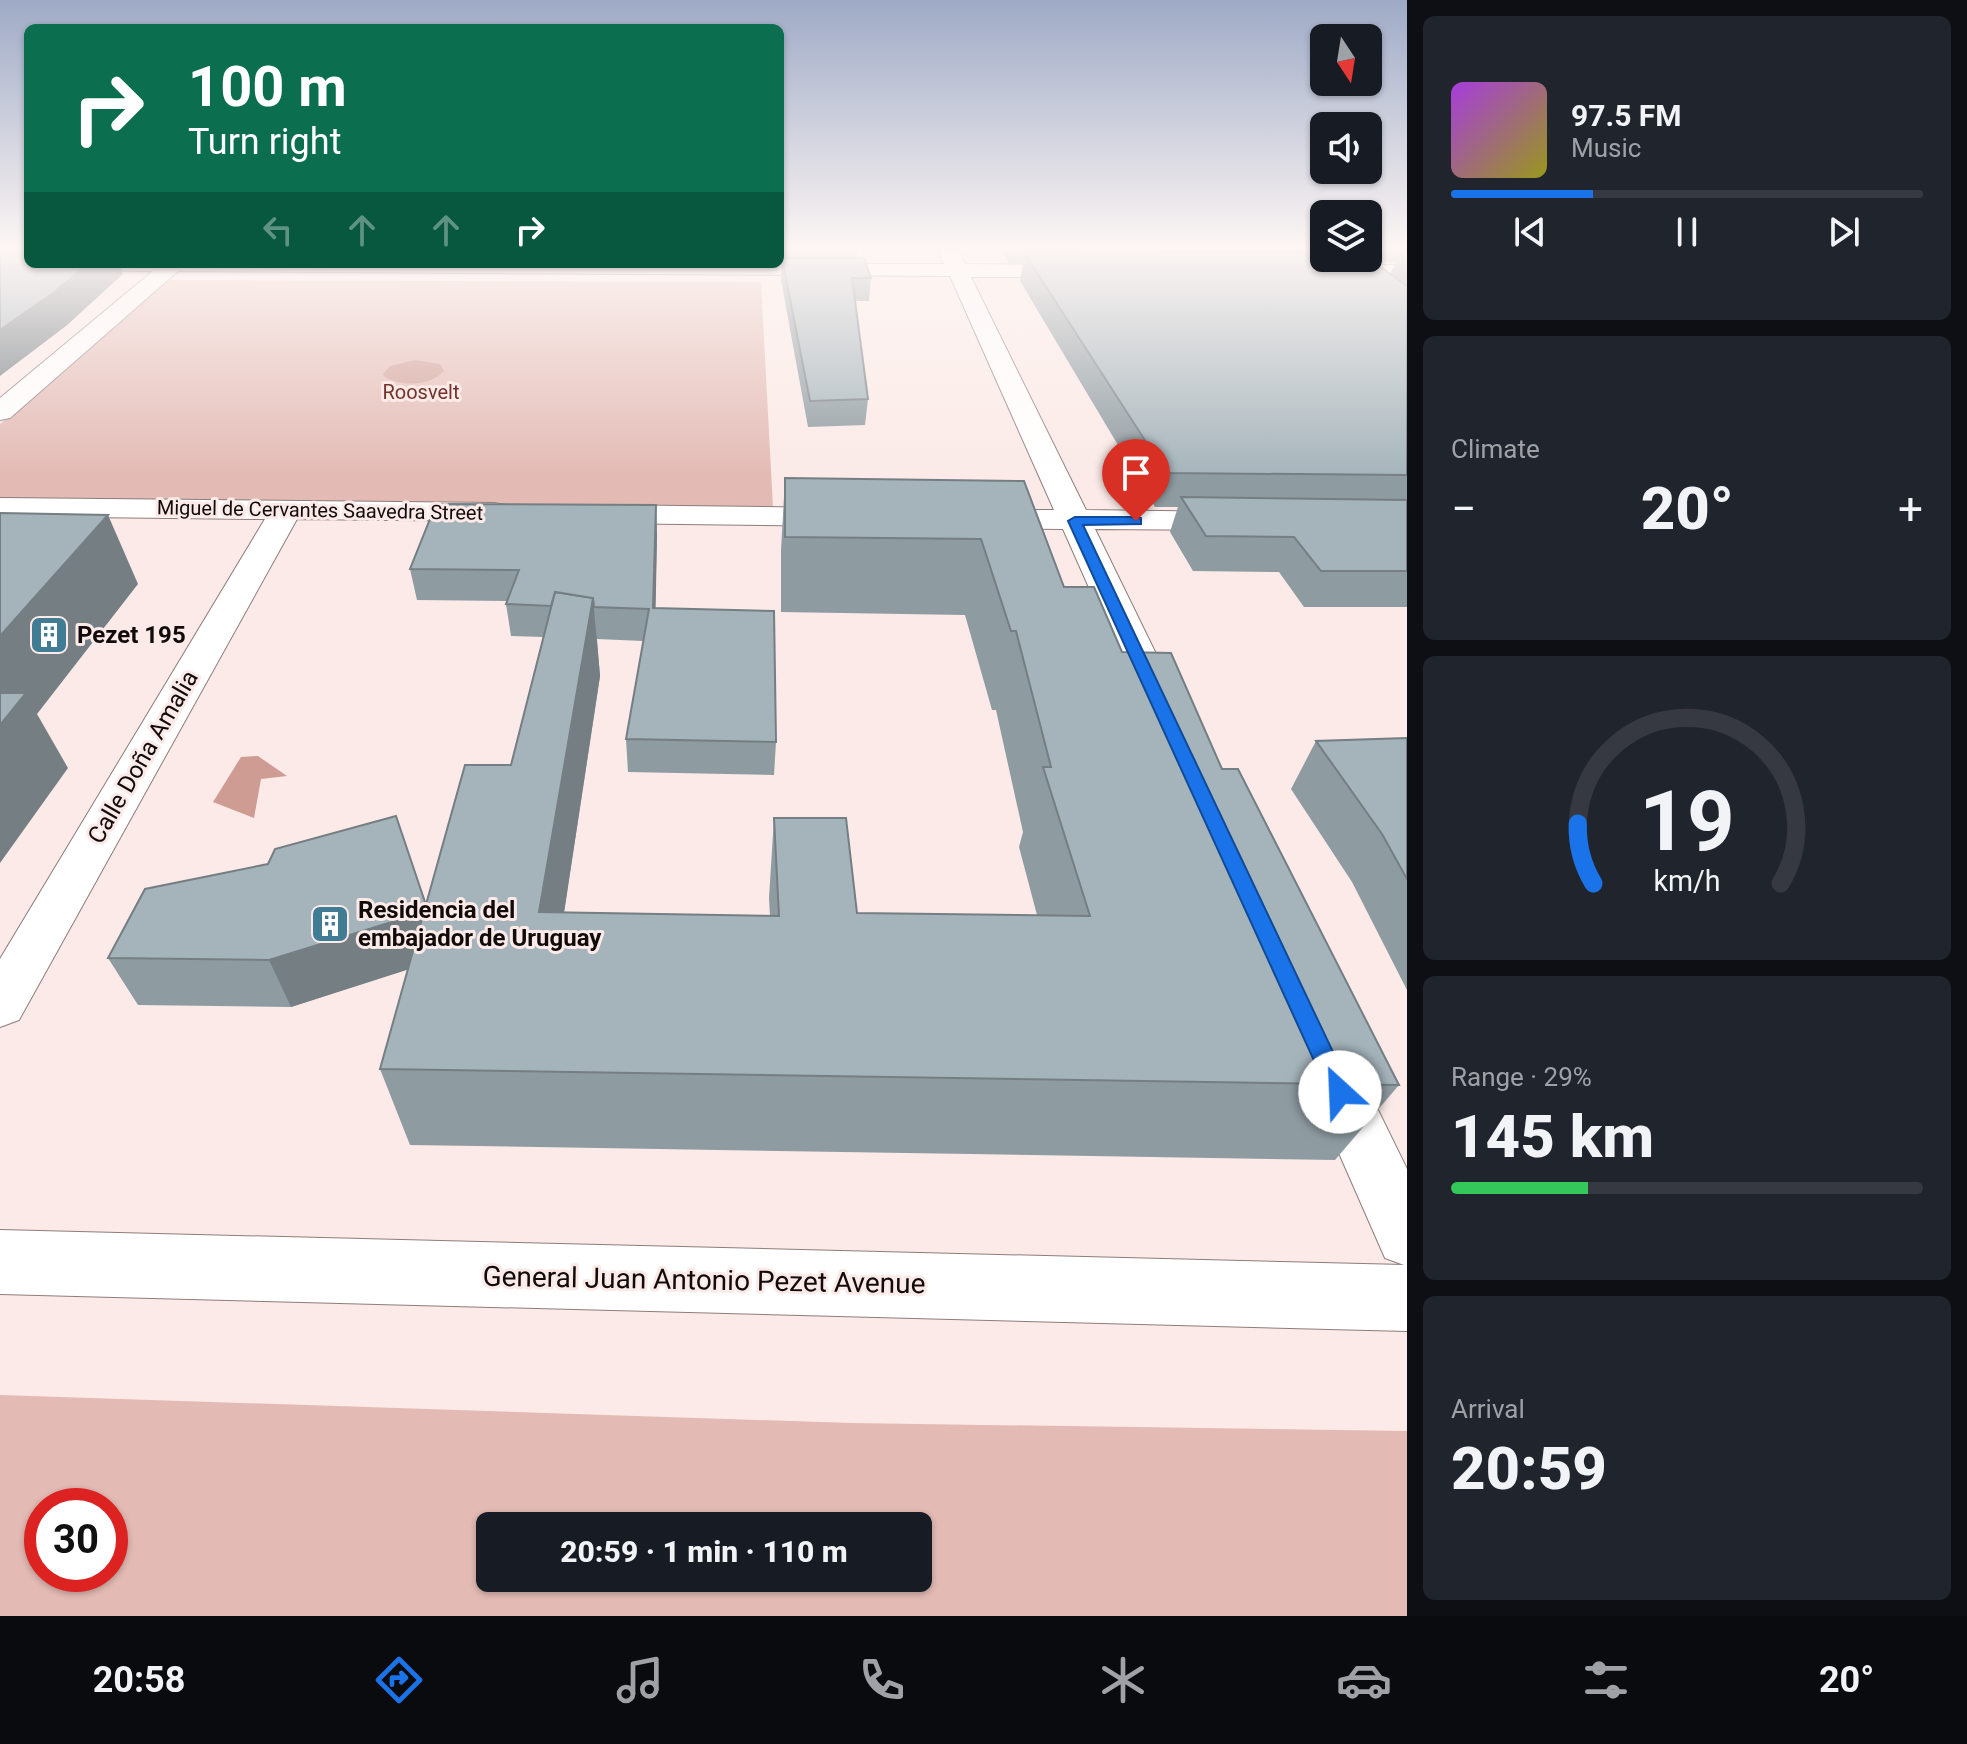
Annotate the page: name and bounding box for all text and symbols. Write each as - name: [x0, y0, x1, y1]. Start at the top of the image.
- north arrow: [1310, 24, 1382, 96]
- map controls: [1310, 24, 1382, 272]
- text: 100 m: [188, 54, 347, 120]
- icon: right: [56, 56, 160, 160]
- text: 97.5 FM: [1571, 98, 1682, 133]
- button: sound: [1310, 112, 1382, 184]
- text: Turn right: [188, 121, 341, 163]
- text: Music: [1571, 133, 1641, 163]
- button: layers: [1310, 200, 1382, 272]
- icon: left: [256, 208, 300, 252]
- icon: ahead: [340, 208, 384, 252]
- icon: ahead: [424, 208, 468, 252]
- icon: right: [508, 208, 552, 252]
- icon: previous: [1508, 210, 1552, 254]
- icon: pause: [1665, 210, 1709, 254]
- icon: next: [1822, 210, 1866, 254]
- park label: Roosvelt: [382, 380, 460, 404]
- text: Climate: [1451, 434, 1540, 464]
- pin: [1102, 439, 1170, 521]
- icon: arrive: [1114, 451, 1158, 495]
- text: 20°: [1641, 473, 1734, 544]
- text: −: [1451, 483, 1476, 535]
- text: +: [1898, 483, 1923, 535]
- street label: Miguel de Cervantes Saavedra Street: [157, 495, 483, 525]
- building icon: Pezet 195: [28, 614, 70, 656]
- place label: Pezet 195: [77, 621, 186, 649]
- street label: Calle Doña Amalia: [82, 665, 204, 849]
- text: 19: [1639, 773, 1735, 870]
- text: km/h: [1653, 864, 1721, 898]
- place label: Residencia del embajador de Uruguay: [358, 896, 602, 952]
- building icon: Residencia del embajador de Uruguay: [309, 903, 351, 945]
- position arrow: [1298, 1050, 1382, 1134]
- text: Range · 29%: [1451, 1062, 1592, 1092]
- text: 145 km: [1451, 1101, 1654, 1172]
- street label: General Juan Antonio Pezet Avenue: [482, 1260, 926, 1300]
- text: Arrival: [1451, 1394, 1525, 1424]
- text: 20:59: [1451, 1433, 1607, 1504]
- speed limit sign: 30: [24, 1488, 128, 1592]
- text: 20:59 · 1 min · 110 m: [560, 1534, 848, 1569]
- icon: directions: [371, 1652, 427, 1708]
- icon: music: [612, 1652, 668, 1708]
- icon: phone: [854, 1652, 910, 1708]
- icon: climate: [1095, 1652, 1151, 1708]
- icon: car: [1336, 1652, 1392, 1708]
- icon: filters: [1578, 1652, 1634, 1708]
- text: 20:58: [93, 1659, 185, 1701]
- text: 20°: [1819, 1659, 1874, 1701]

